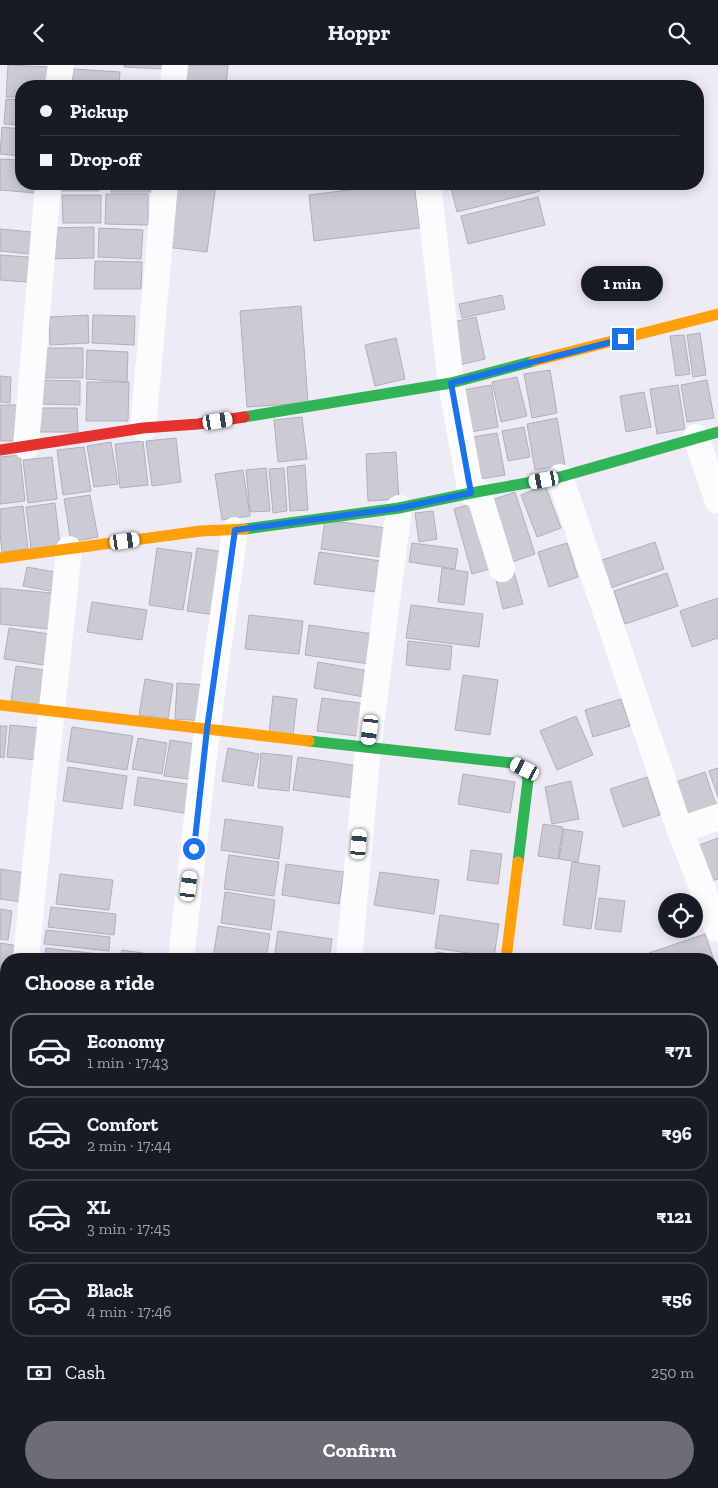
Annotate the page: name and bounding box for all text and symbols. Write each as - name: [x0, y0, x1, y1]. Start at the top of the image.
- icon: back: [25, 19, 53, 47]
- text: Hoppr: [328, 19, 390, 46]
- icon: search: [665, 19, 693, 47]
- text: Pickup: [70, 100, 128, 123]
- text: Drop-off: [70, 148, 141, 171]
- callout: 1 min: [582, 267, 664, 301]
- text: 1 min: [603, 274, 641, 293]
- route end: [612, 328, 634, 350]
- car: [202, 411, 233, 431]
- car: [527, 470, 560, 490]
- car: [109, 531, 140, 551]
- car: [360, 714, 379, 746]
- car: [508, 756, 541, 782]
- car: [350, 828, 367, 860]
- route start: [183, 838, 205, 860]
- car: [179, 870, 198, 902]
- map controls: [658, 893, 703, 938]
- button: locate: [658, 893, 703, 938]
- text: Choose a ride: [25, 969, 155, 996]
- icon: car: [27, 1028, 72, 1073]
- text: Economy: [87, 1030, 165, 1053]
- text: ₹71: [665, 1039, 692, 1062]
- text: 1 min · 17:43: [87, 1053, 168, 1072]
- icon: car: [27, 1111, 72, 1156]
- text: Comfort: [87, 1113, 158, 1136]
- text: ₹96: [661, 1122, 692, 1145]
- text: 2 min · 17:44: [87, 1136, 171, 1155]
- icon: car: [27, 1194, 72, 1239]
- text: XL: [87, 1196, 110, 1219]
- text: ₹121: [656, 1205, 692, 1228]
- text: 3 min · 17:45: [87, 1219, 171, 1238]
- icon: car: [27, 1277, 72, 1322]
- text: Black: [87, 1279, 133, 1302]
- text: ₹56: [662, 1288, 692, 1311]
- text: 4 min · 17:46: [87, 1302, 172, 1321]
- icon: cash: [25, 1359, 53, 1387]
- text: Cash: [65, 1361, 105, 1384]
- text: 250 m: [651, 1363, 694, 1382]
- button: Confirm: [25, 1421, 694, 1479]

